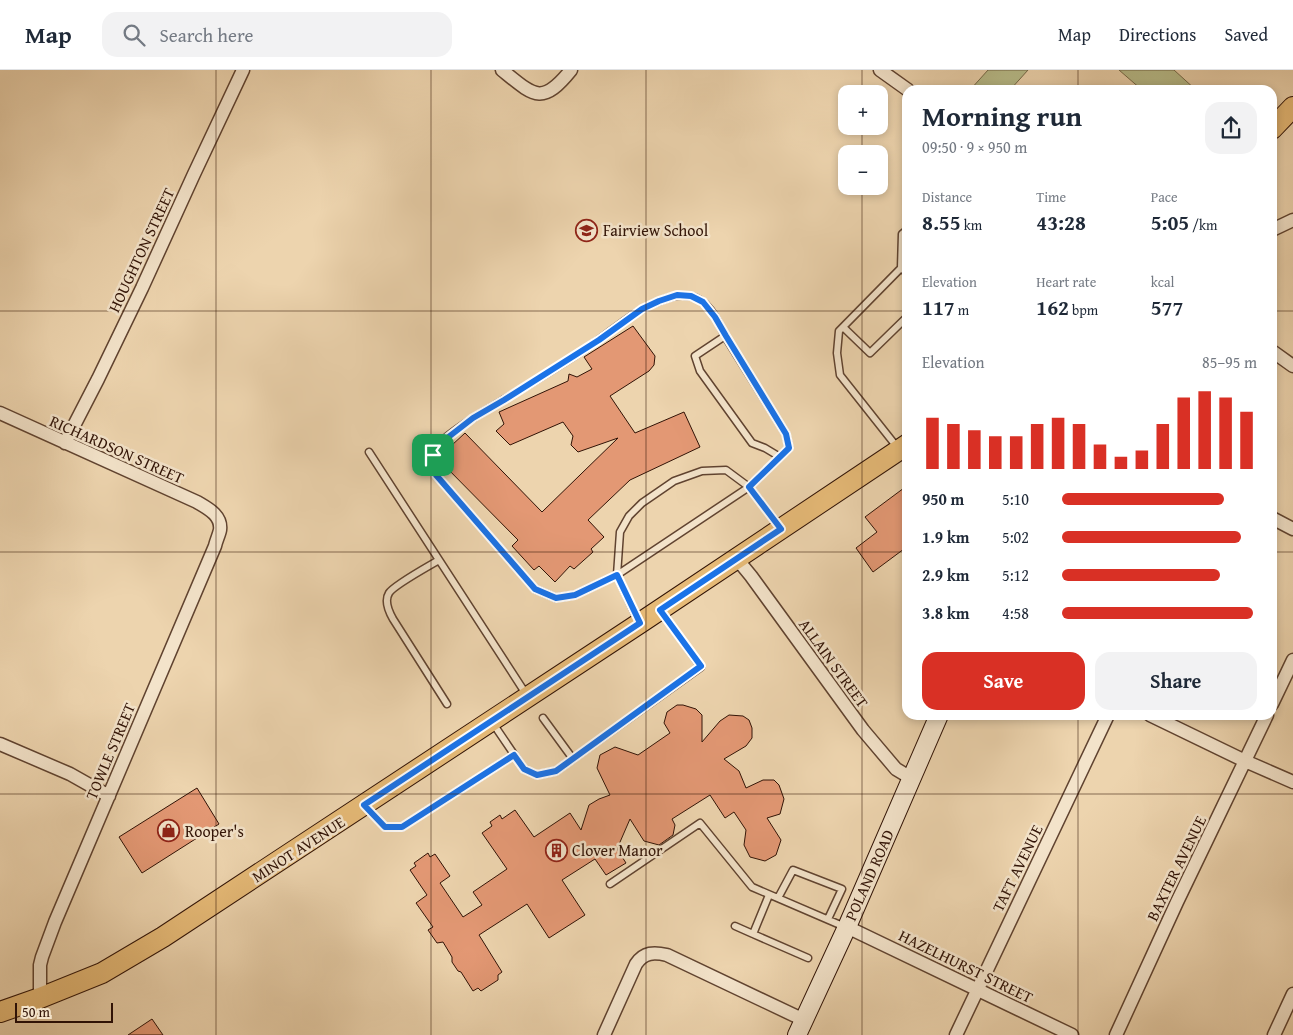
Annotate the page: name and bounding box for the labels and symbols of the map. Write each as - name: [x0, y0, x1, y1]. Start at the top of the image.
- street label: HOUGHTON STREET: [102, 184, 180, 316]
- school or university icon: Fairview School: [575, 218, 599, 242]
- place label: Fairview School: [603, 218, 709, 242]
- street label: RICHARDSON STREET: [46, 409, 188, 489]
- pin: [412, 434, 454, 476]
- street label: ALLAIN STREET: [793, 613, 875, 713]
- street label: TOWLE STREET: [79, 699, 141, 803]
- street label: MINOT AVENUE: [247, 810, 349, 888]
- street label: BAXTER AVENUE: [1140, 811, 1212, 925]
- shop icon: Rooper's: [157, 819, 181, 843]
- place label: Rooper's: [185, 819, 244, 843]
- street label: TAFT AVENUE: [986, 820, 1048, 916]
- street label: POLAND ROAD: [838, 825, 900, 924]
- building icon: Clover Manor: [544, 838, 568, 862]
- place label: Clover Manor: [572, 838, 663, 862]
- street label: HAZELHURST STREET: [895, 923, 1037, 1009]
- scale bar: [15, 1000, 112, 1023]

